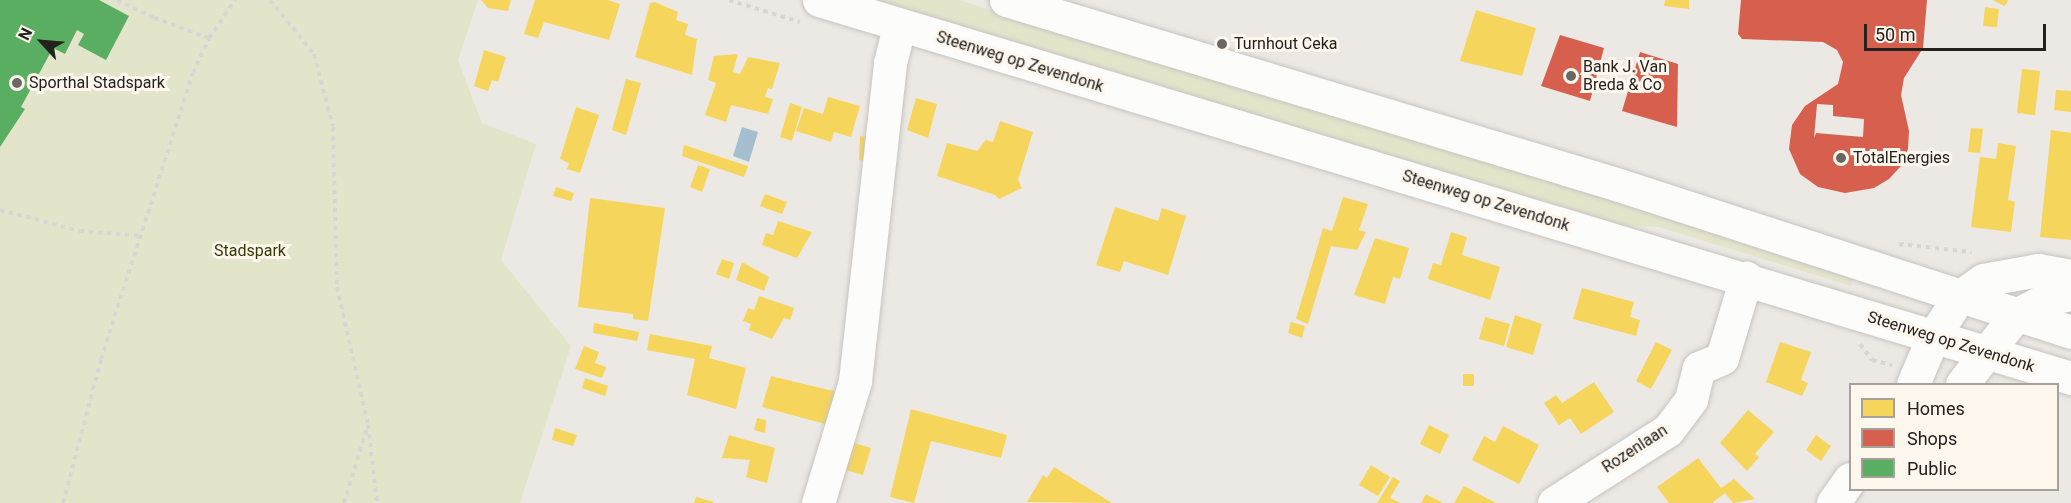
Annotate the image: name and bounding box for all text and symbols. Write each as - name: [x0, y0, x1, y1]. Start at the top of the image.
- north arrow: [12, 12, 72, 72]
- scale bar: [1867, 12, 2048, 50]
- text: 50 m: [1875, 24, 1915, 45]
- text: N: [14, 25, 36, 43]
- street label: Steenweg op Zevendonk: [934, 27, 1106, 97]
- place label: Turnhout Ceka: [1234, 34, 1338, 54]
- marker: Turnhout Ceka: [1215, 37, 1229, 51]
- place label: Bank J. Van Breda & Co: [1583, 57, 1667, 95]
- marker: Bank J. Van Breda & Co: [1564, 69, 1578, 83]
- place label: Sporthal Stadspark: [29, 73, 165, 93]
- marker: Sporthal Stadspark: [10, 76, 24, 90]
- place label: TotalEnergies: [1853, 148, 1950, 168]
- marker: TotalEnergies: [1834, 151, 1848, 165]
- street label: Steenweg op Zevendonk: [1400, 166, 1572, 236]
- park label: Stadspark: [214, 241, 286, 261]
- street label: Steenweg op Zevendonk: [1865, 307, 2037, 377]
- legend: [1849, 383, 2059, 491]
- text: Homes: [1907, 398, 1965, 419]
- street label: Rozenlaan: [1599, 421, 1671, 477]
- text: Shops: [1907, 428, 1957, 449]
- text: Public: [1907, 458, 1957, 479]

